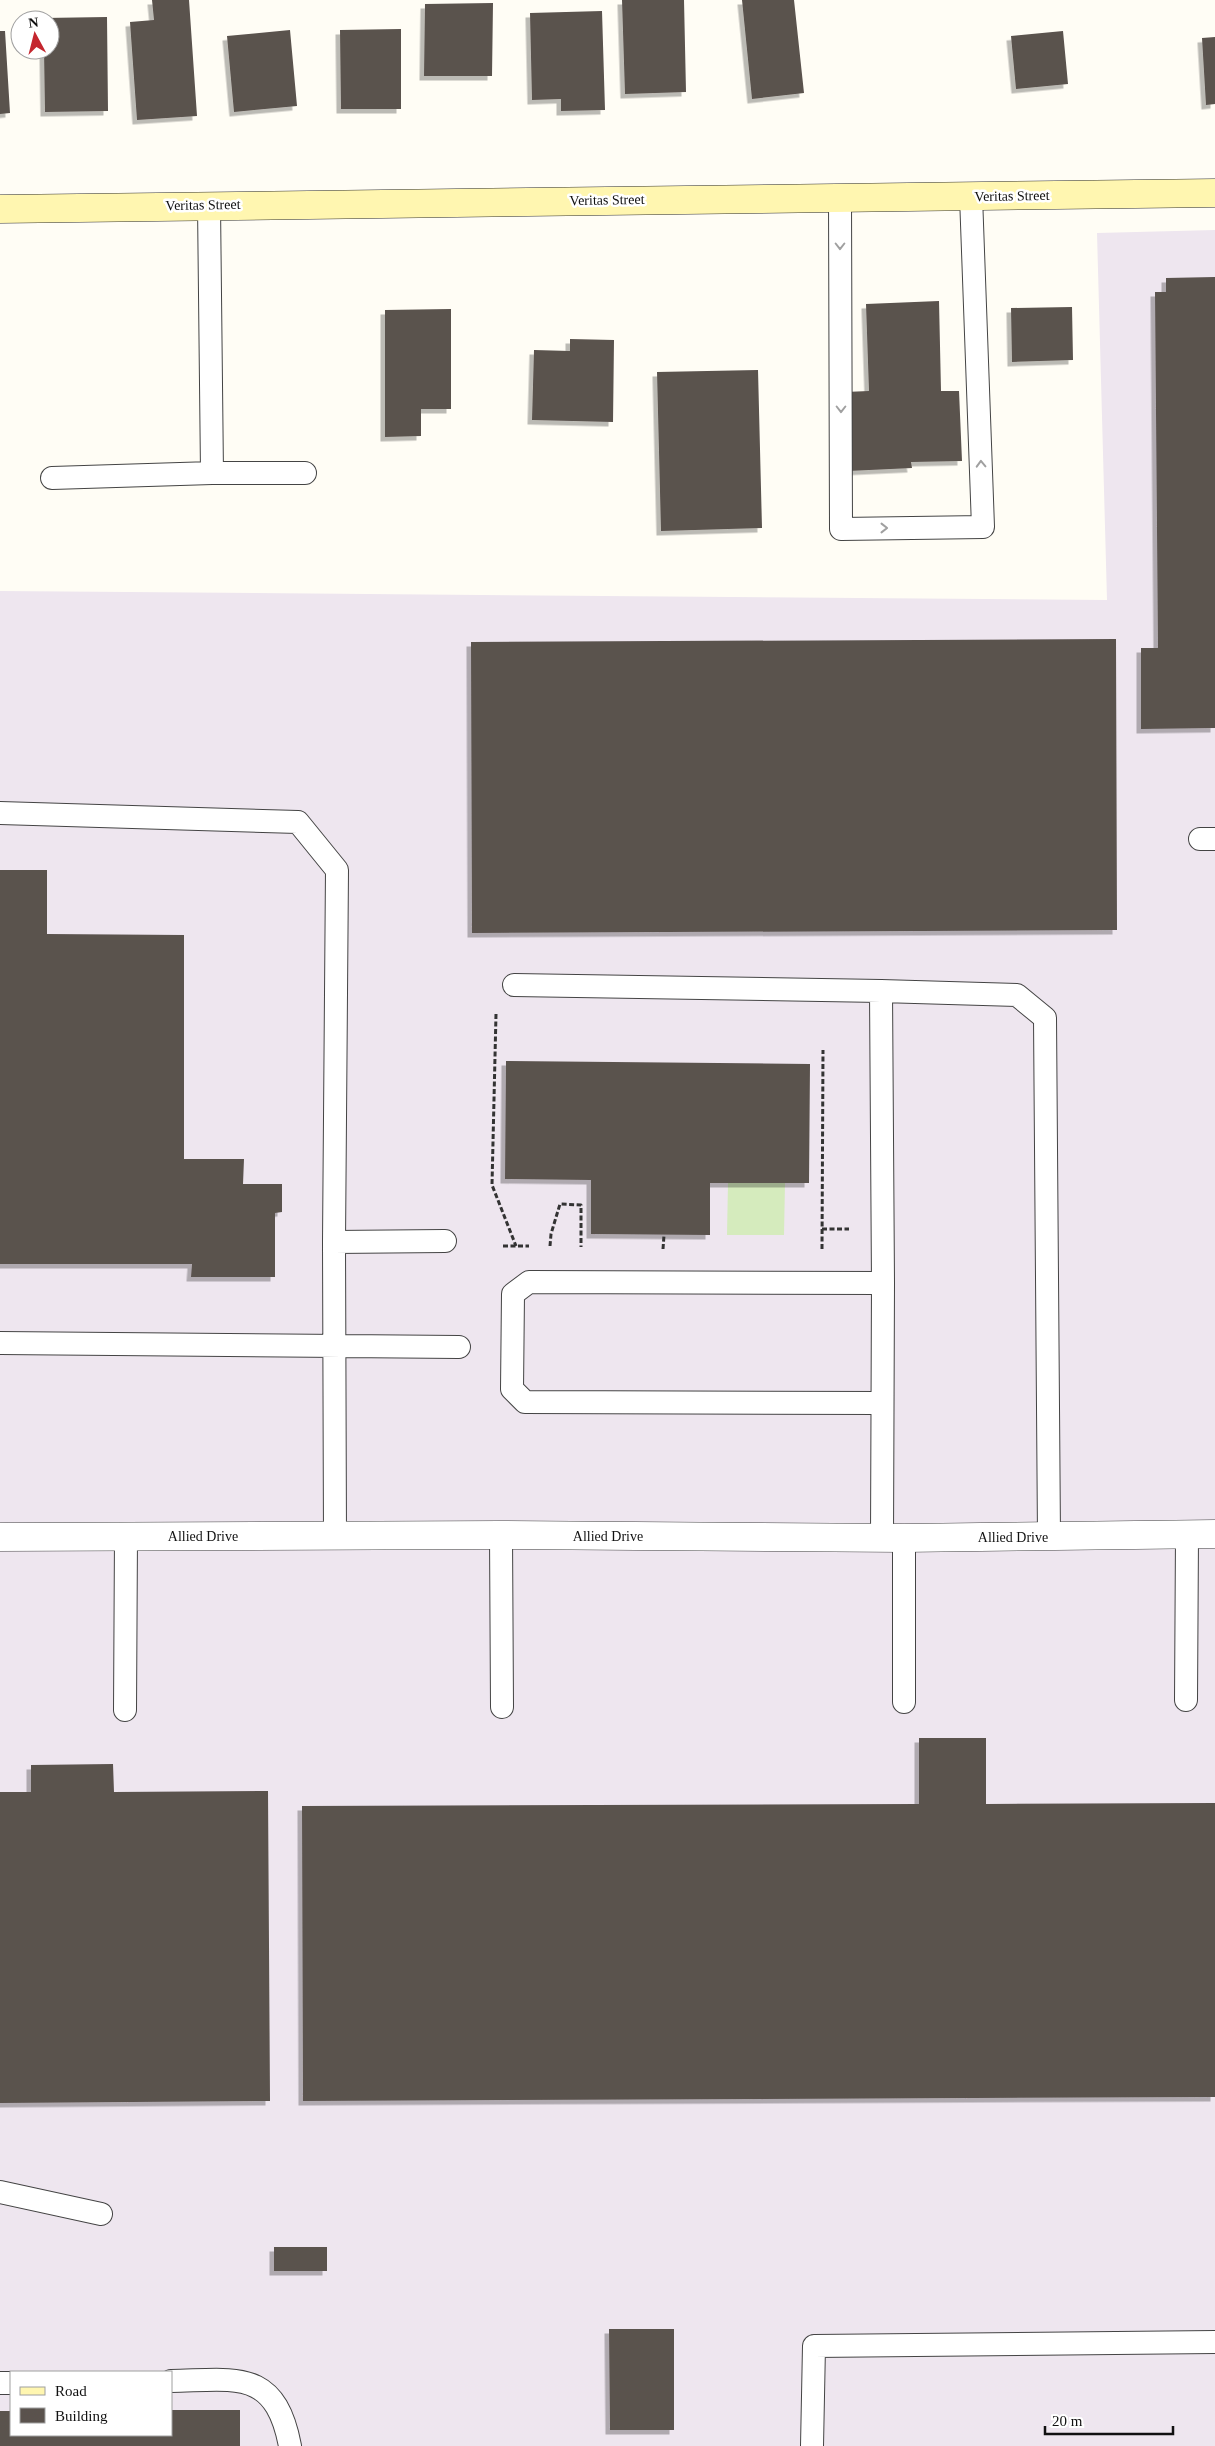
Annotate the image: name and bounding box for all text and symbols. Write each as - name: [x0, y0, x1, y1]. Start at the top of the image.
- north arrow: [10, 10, 60, 60]
- text: N: [28, 15, 39, 31]
- street label: Veritas Street: [974, 188, 1050, 204]
- street label: Veritas Street: [569, 192, 645, 208]
- street label: Veritas Street: [165, 197, 241, 213]
- one-way arrow: [835, 242, 845, 250]
- one-way arrow: [836, 405, 846, 413]
- one-way arrow: [975, 460, 986, 468]
- one-way arrow: [880, 523, 888, 533]
- street label: Allied Drive: [168, 1529, 238, 1544]
- street label: Allied Drive: [573, 1529, 643, 1544]
- street label: Allied Drive: [978, 1530, 1048, 1545]
- legend: [10, 2371, 172, 2436]
- text: Road: [55, 2383, 87, 2399]
- scale bar: [1045, 2404, 1172, 2436]
- text: Building: [55, 2408, 108, 2424]
- text: 20 m: [1052, 2413, 1083, 2429]

